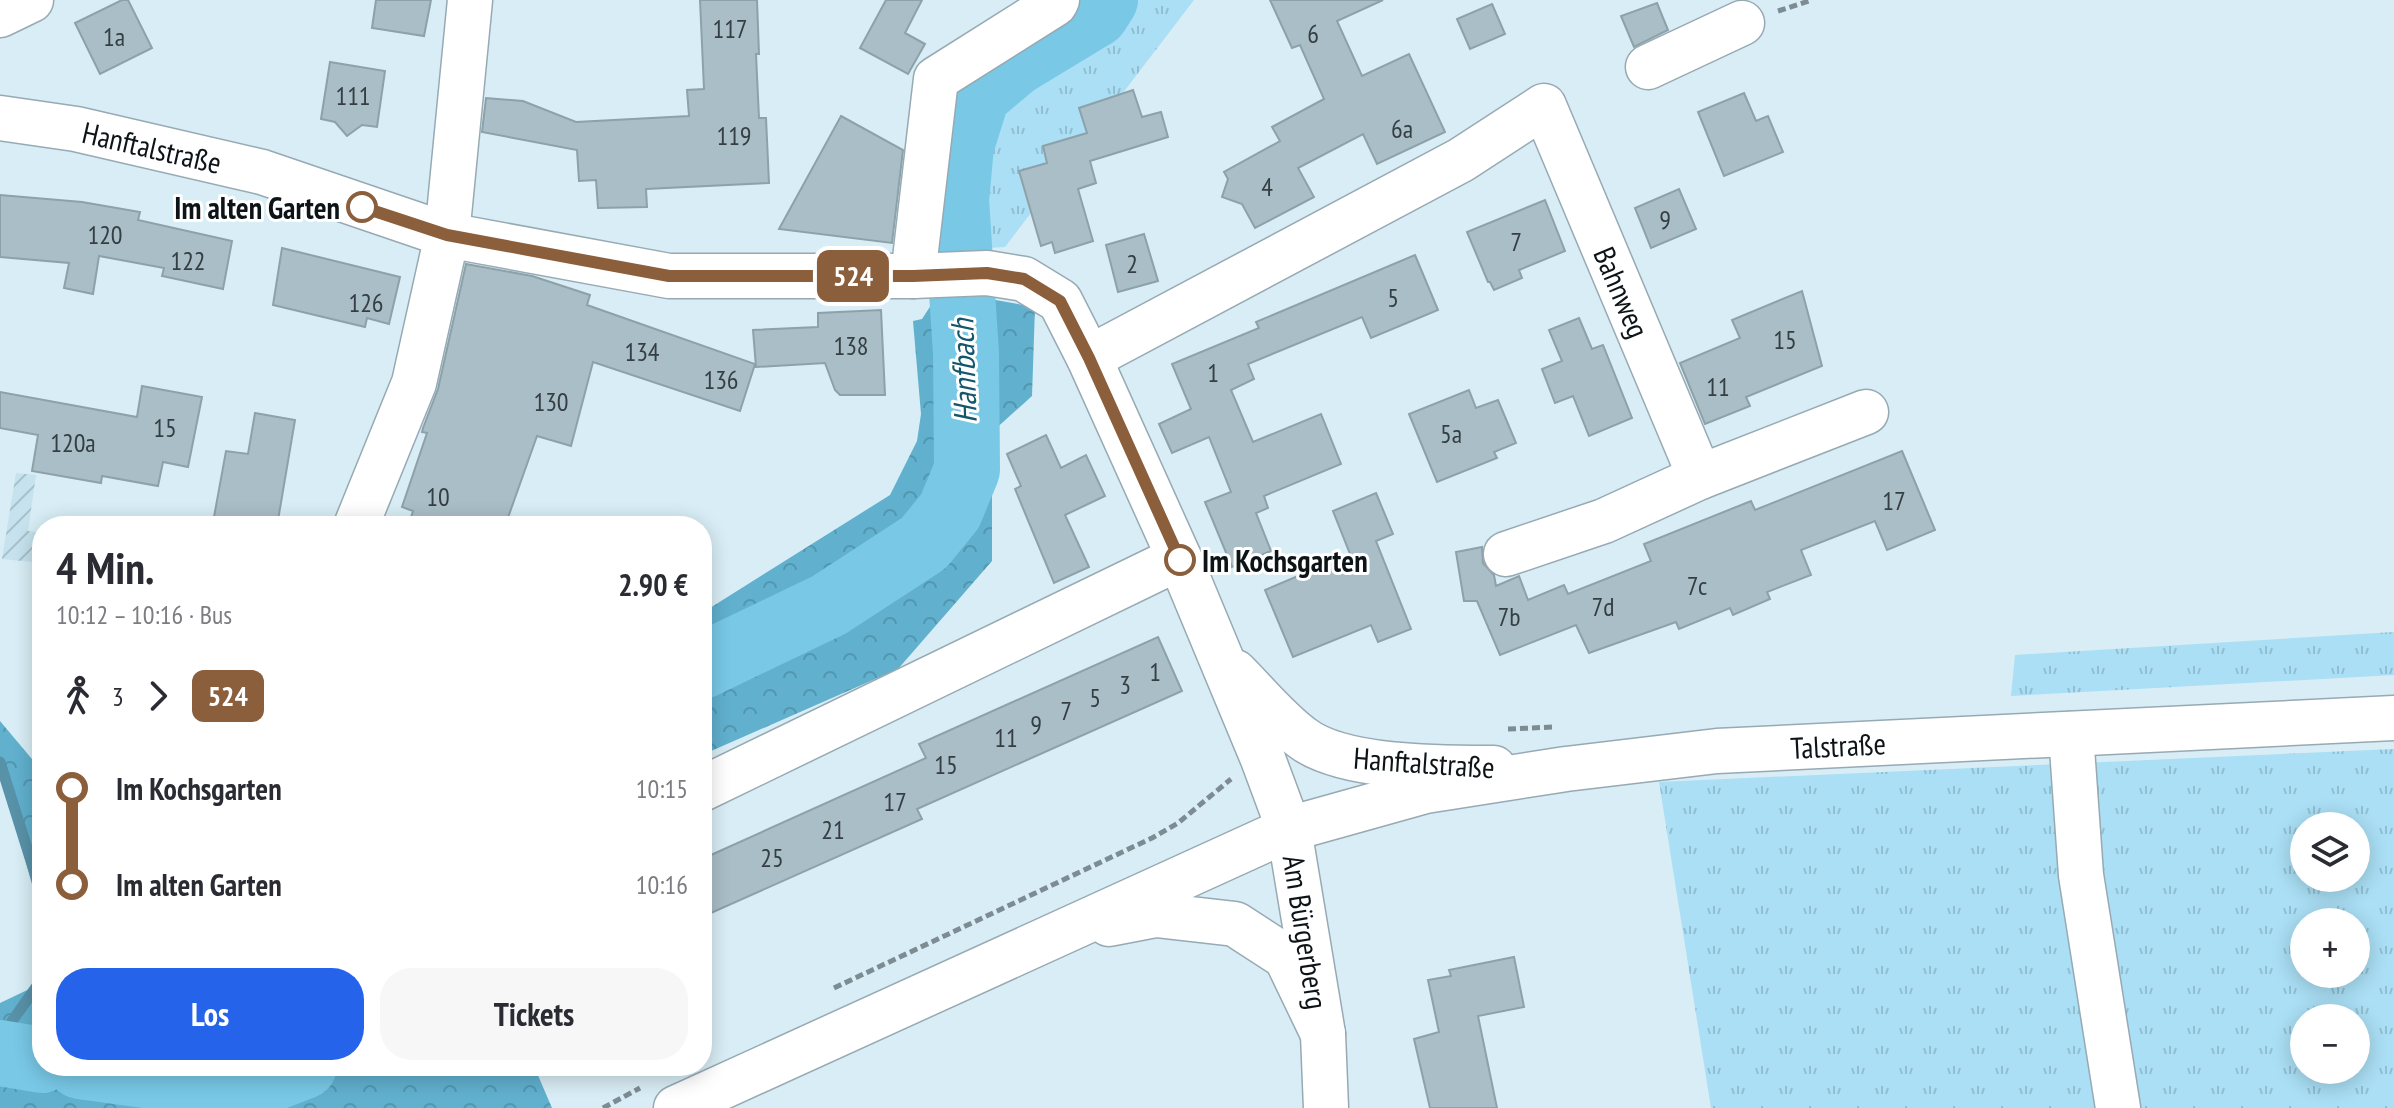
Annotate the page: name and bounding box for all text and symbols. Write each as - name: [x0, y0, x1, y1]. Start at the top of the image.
- house number: 117: [712, 12, 748, 45]
- house number: 6: [1307, 17, 1319, 50]
- house number: 1a: [103, 20, 125, 53]
- house number: 111: [335, 79, 371, 112]
- street label: Hanftalstraße: [79, 112, 225, 182]
- house number: 6a: [1391, 112, 1413, 145]
- house number: 119: [716, 119, 752, 152]
- house number: 4: [1261, 170, 1273, 203]
- place label: Im alten Garten: [174, 188, 340, 227]
- marker: Im alten Garten: [347, 192, 377, 222]
- house number: 9: [1659, 203, 1671, 236]
- house number: 120: [87, 218, 123, 251]
- house number: 7: [1510, 225, 1522, 258]
- street label: Bahnweg: [1585, 241, 1659, 343]
- house number: 122: [170, 244, 206, 277]
- house number: 2: [1126, 247, 1138, 280]
- line badge: 524: [807, 250, 899, 302]
- text: 524: [833, 257, 873, 294]
- house number: 5: [1387, 281, 1399, 314]
- house number: 126: [348, 286, 384, 319]
- water label: Hanfbach: [940, 316, 986, 424]
- house number: 15: [1773, 323, 1797, 356]
- house number: 138: [833, 329, 869, 362]
- house number: 134: [624, 335, 660, 368]
- house number: 1: [1207, 356, 1219, 389]
- house number: 136: [703, 363, 739, 396]
- house number: 11: [1706, 370, 1730, 403]
- house number: 130: [533, 385, 569, 418]
- house number: 15: [153, 411, 177, 444]
- house number: 5a: [1440, 417, 1462, 450]
- house number: 120a: [50, 426, 96, 459]
- house number: 10: [426, 480, 450, 513]
- house number: 17: [1882, 484, 1906, 517]
- text: 4 Min.: [56, 539, 154, 596]
- place label: Im Kochsgarten: [1202, 541, 1368, 580]
- marker: Im Kochsgarten: [1165, 545, 1195, 575]
- text: 2.90 €: [618, 565, 688, 604]
- house number: 7c: [1687, 569, 1707, 602]
- house number: 7d: [1592, 590, 1614, 623]
- text: 10:12 – 10:16 · Bus: [56, 598, 232, 631]
- house number: 7b: [1498, 600, 1520, 633]
- house number: 1: [1149, 655, 1161, 688]
- house number: 3: [1119, 668, 1131, 701]
- icon: walk: [56, 674, 100, 718]
- icon: forward: [136, 674, 180, 718]
- text: 524: [208, 677, 248, 714]
- text: 3: [112, 680, 124, 713]
- house number: 5: [1089, 681, 1101, 714]
- house number: 7: [1060, 694, 1072, 727]
- house number: 9: [1030, 708, 1042, 741]
- house number: 11: [994, 721, 1018, 754]
- street label: Talstraße: [1789, 723, 1887, 767]
- street label: Hanftalstraße: [1352, 738, 1496, 786]
- house number: 15: [934, 748, 958, 781]
- text: Im Kochsgarten: [116, 769, 282, 808]
- text: 10:15: [636, 772, 688, 805]
- house number: 17: [883, 785, 907, 818]
- map controls: [2290, 812, 2370, 1084]
- button: layers: [2290, 812, 2370, 892]
- house number: 21: [821, 813, 845, 846]
- house number: 25: [760, 841, 784, 874]
- street label: Am Bürgerberg: [1275, 852, 1337, 1012]
- text: Im alten Garten: [116, 865, 282, 904]
- text: 10:16: [636, 868, 688, 901]
- button: +: [2290, 908, 2370, 988]
- button: Los: [56, 968, 364, 1060]
- button: Tickets: [380, 968, 688, 1060]
- button: −: [2290, 1004, 2370, 1084]

